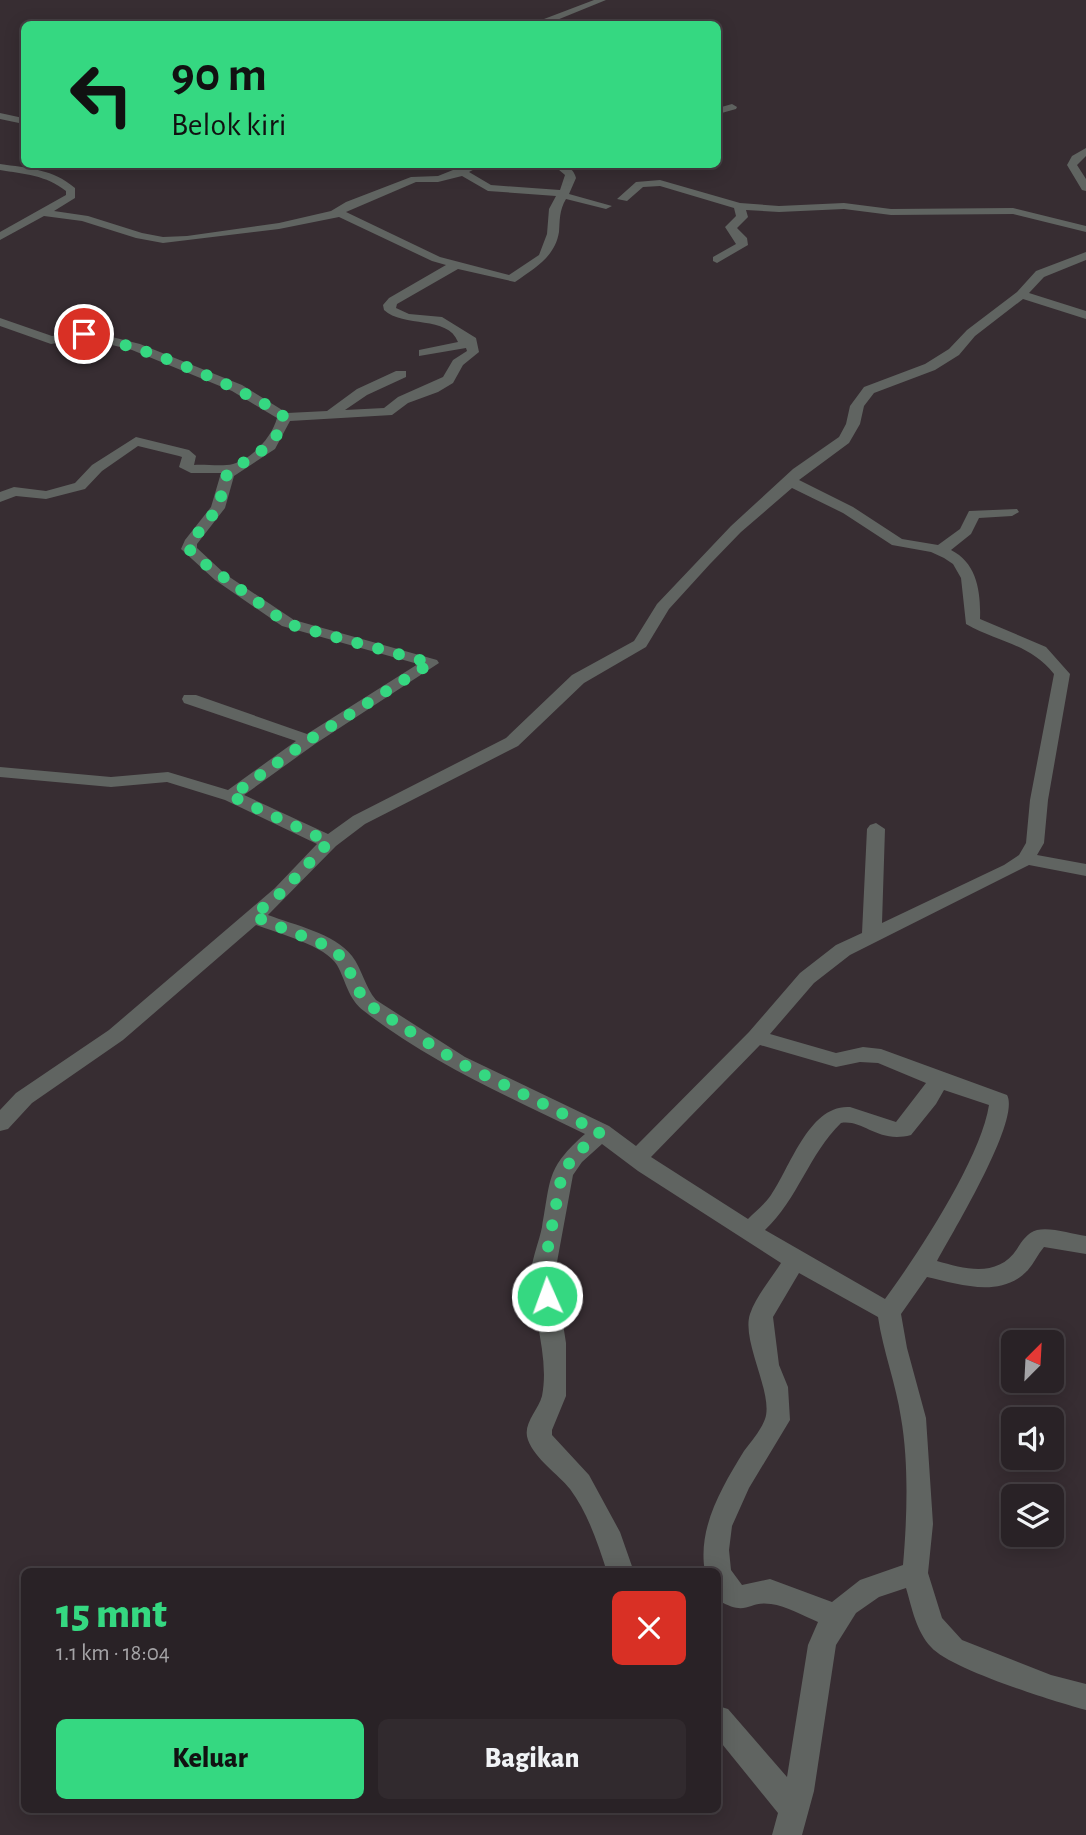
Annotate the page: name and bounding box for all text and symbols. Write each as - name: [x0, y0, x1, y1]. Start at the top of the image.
- icon: left: [56, 49, 147, 140]
- text: 90 m: [171, 51, 267, 100]
- text: Belok kiri: [171, 109, 287, 141]
- pin: [54, 304, 114, 364]
- icon: arrive: [65, 315, 103, 353]
- position arrow: [510, 1259, 584, 1333]
- north arrow: [1001, 1330, 1064, 1393]
- map controls: [1001, 1330, 1064, 1547]
- button: sound: [1001, 1407, 1064, 1470]
- button: layers: [1001, 1484, 1064, 1547]
- button: close: [612, 1591, 686, 1665]
- text: 15 mnt: [56, 1593, 167, 1635]
- text: 1.1 km · 18:04: [56, 1642, 170, 1665]
- button: Keluar: [56, 1719, 364, 1799]
- button: Bagikan: [378, 1719, 686, 1799]

